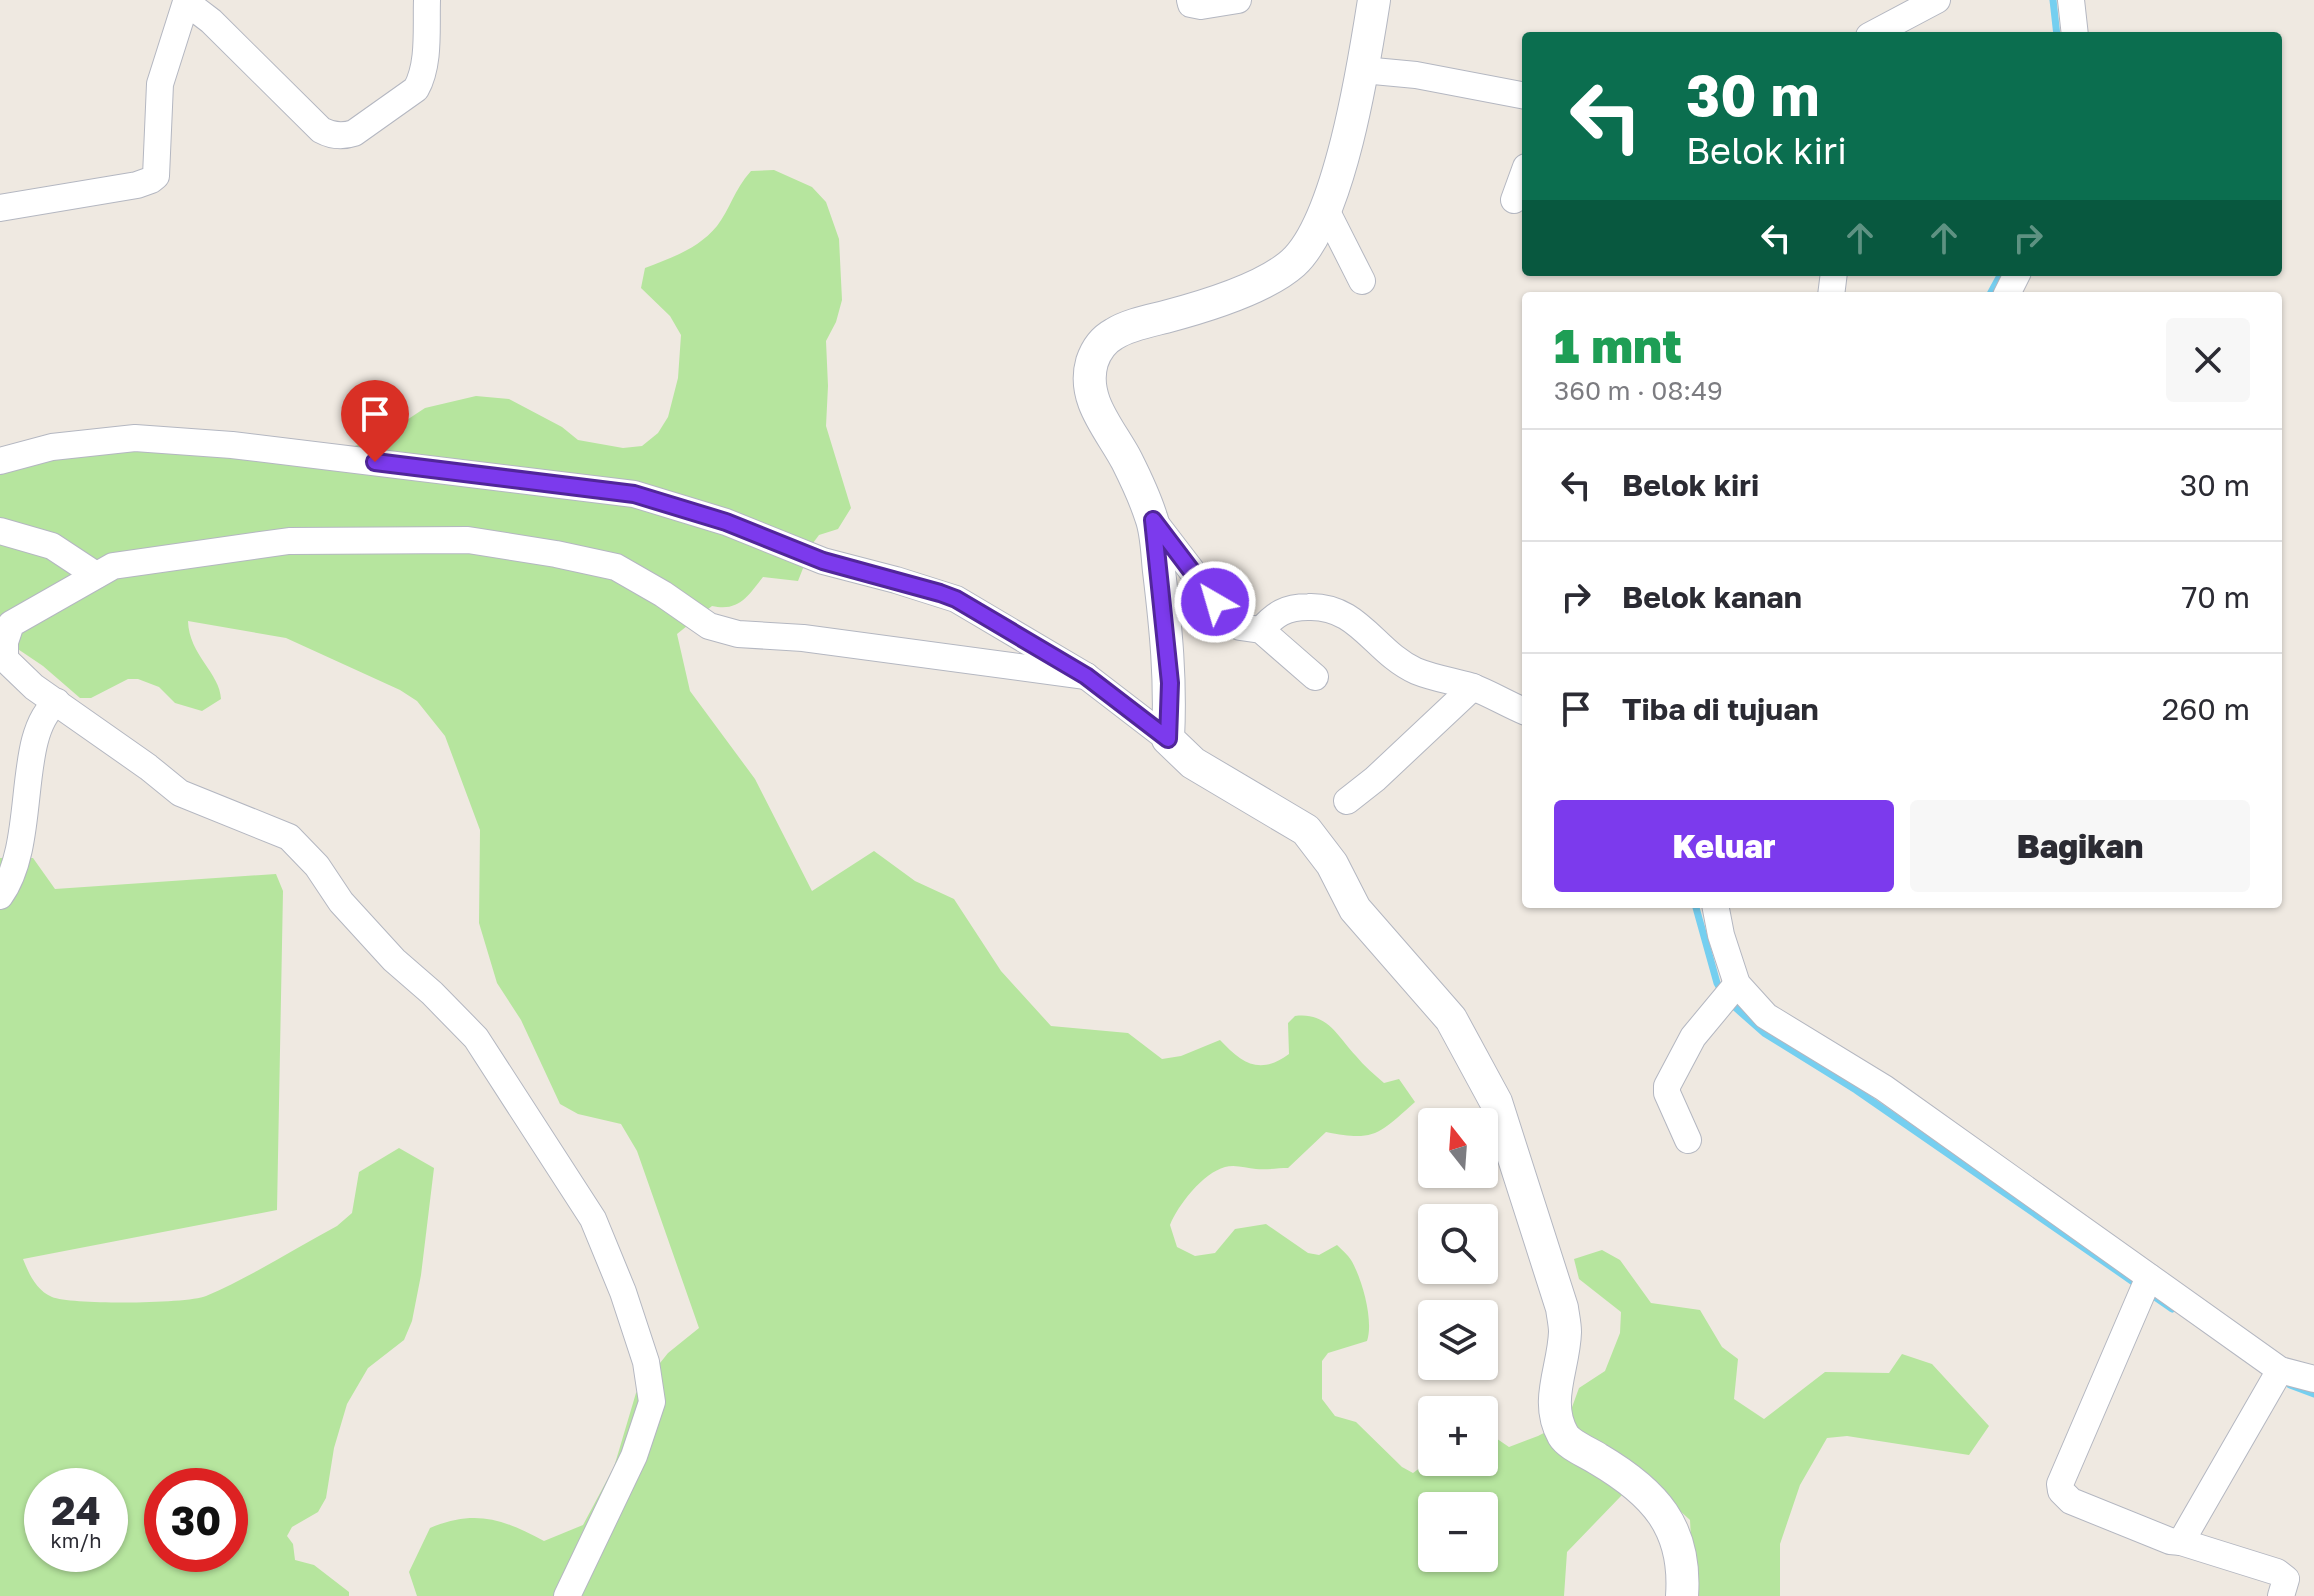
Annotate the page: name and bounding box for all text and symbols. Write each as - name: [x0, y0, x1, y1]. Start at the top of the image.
- text: 30 m: [1686, 61, 1820, 128]
- icon: left: [1554, 64, 1658, 168]
- text: Belok kiri: [1686, 129, 1847, 172]
- icon: left: [1754, 216, 1798, 260]
- icon: ahead: [1838, 216, 1882, 260]
- icon: ahead: [1922, 216, 1966, 260]
- icon: right: [2006, 216, 2050, 260]
- text: 1 mnt: [1554, 316, 1682, 374]
- button: close: [2166, 318, 2250, 402]
- text: 360 m · 08:49: [1554, 375, 1723, 406]
- pin: [341, 380, 409, 462]
- icon: arrive: [353, 392, 397, 436]
- icon: left: [1554, 463, 1598, 507]
- text: Belok kiri: [1622, 467, 1759, 503]
- text: 30 m: [2180, 467, 2250, 503]
- position arrow: [1173, 560, 1257, 644]
- icon: right: [1554, 575, 1598, 619]
- text: Belok kanan: [1622, 579, 1802, 615]
- text: 70 m: [2181, 579, 2250, 615]
- icon: arrive: [1554, 687, 1598, 731]
- text: Tiba di tujuan: [1622, 691, 1819, 727]
- text: 260 m: [2162, 691, 2250, 727]
- button: Keluar: [1554, 800, 1894, 892]
- button: Bagikan: [1910, 800, 2250, 892]
- north arrow: [1418, 1108, 1498, 1188]
- map controls: [1418, 1108, 1498, 1572]
- button: search: [1418, 1204, 1498, 1284]
- button: layers: [1418, 1300, 1498, 1380]
- button: +: [1418, 1396, 1498, 1476]
- speed limit sign: 30: [144, 1468, 248, 1572]
- text: 24: [51, 1486, 101, 1534]
- button: −: [1418, 1492, 1498, 1572]
- text: km/h: [51, 1528, 101, 1552]

